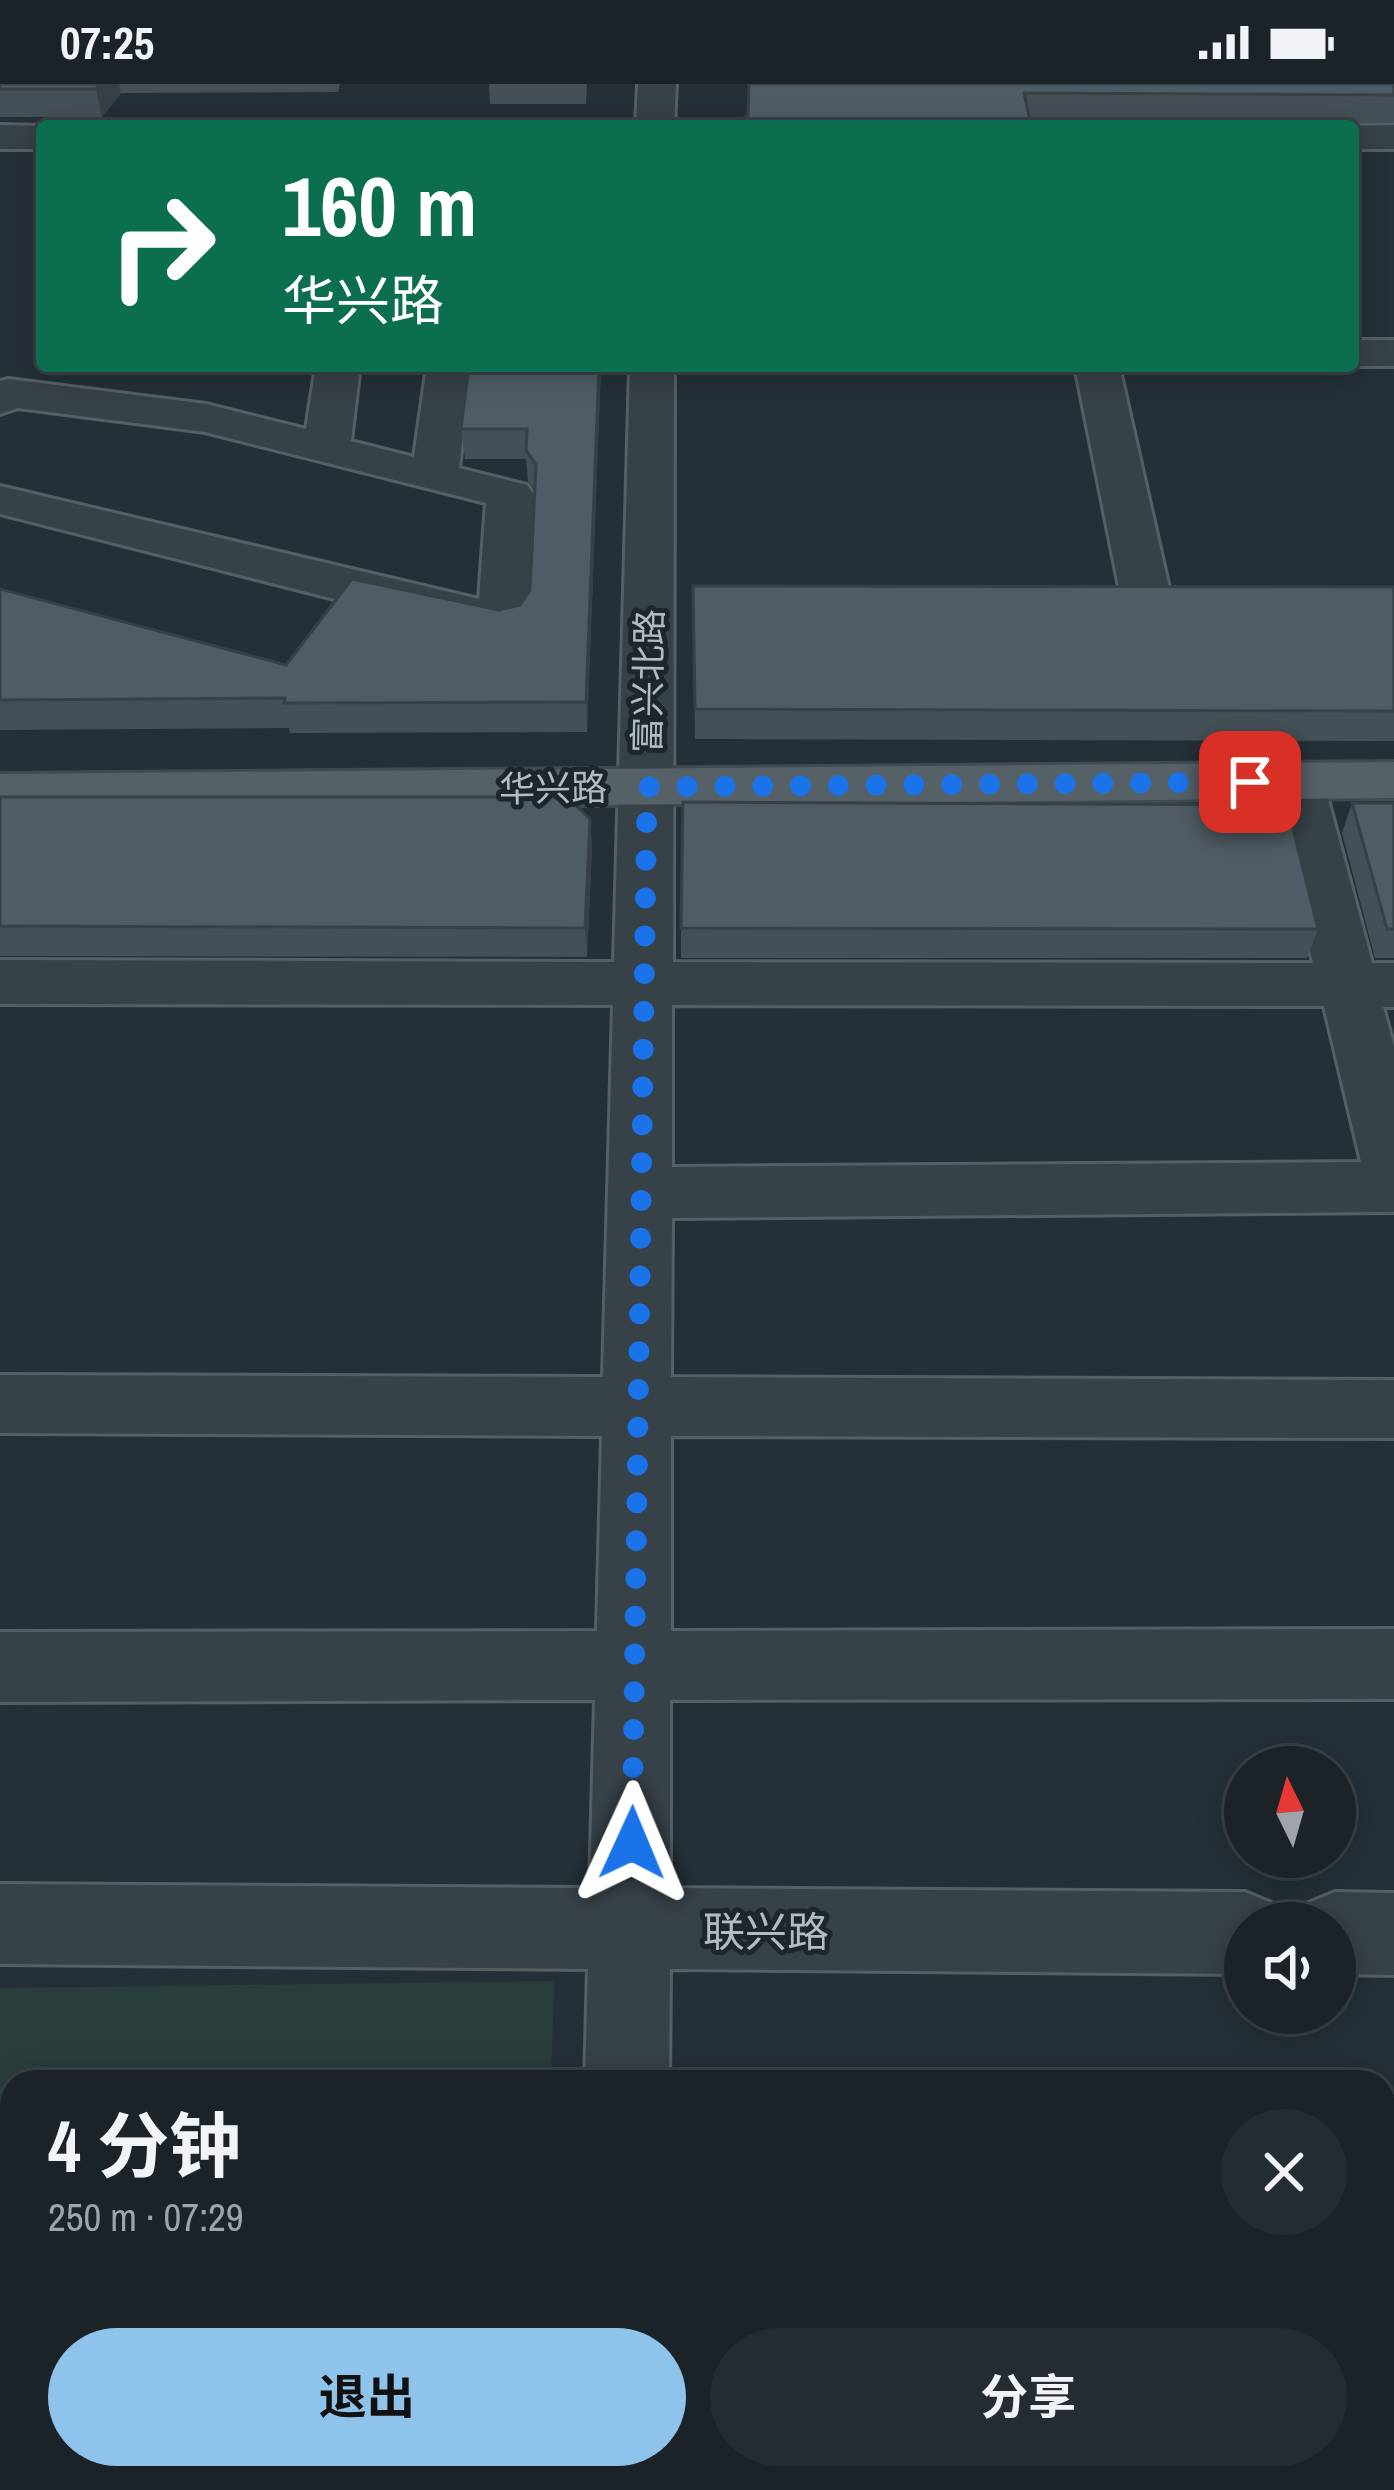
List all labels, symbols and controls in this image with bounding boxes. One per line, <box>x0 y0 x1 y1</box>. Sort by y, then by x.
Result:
text: 07:25 <box>60 12 154 73</box>
text: 160 m <box>282 149 477 262</box>
icon: right <box>84 168 240 324</box>
text: 华兴路 <box>282 264 444 337</box>
street label: 富兴北路 <box>623 609 673 753</box>
pin <box>1199 731 1301 833</box>
icon: arrive <box>1217 749 1283 815</box>
street label: 华兴路 <box>499 763 607 813</box>
north arrow <box>1224 1746 1356 1878</box>
map controls <box>1224 1746 1356 2034</box>
position arrow <box>569 1780 695 1906</box>
button: sound <box>1224 1902 1356 2034</box>
street label: 联兴路 <box>703 1904 829 1960</box>
text: 4 分钟 <box>48 2097 241 2194</box>
button: close <box>1221 2109 1347 2235</box>
text: 250 m · 07:29 <box>48 2191 244 2243</box>
button: 退出 <box>48 2328 686 2466</box>
button: 分享 <box>710 2328 1347 2466</box>

